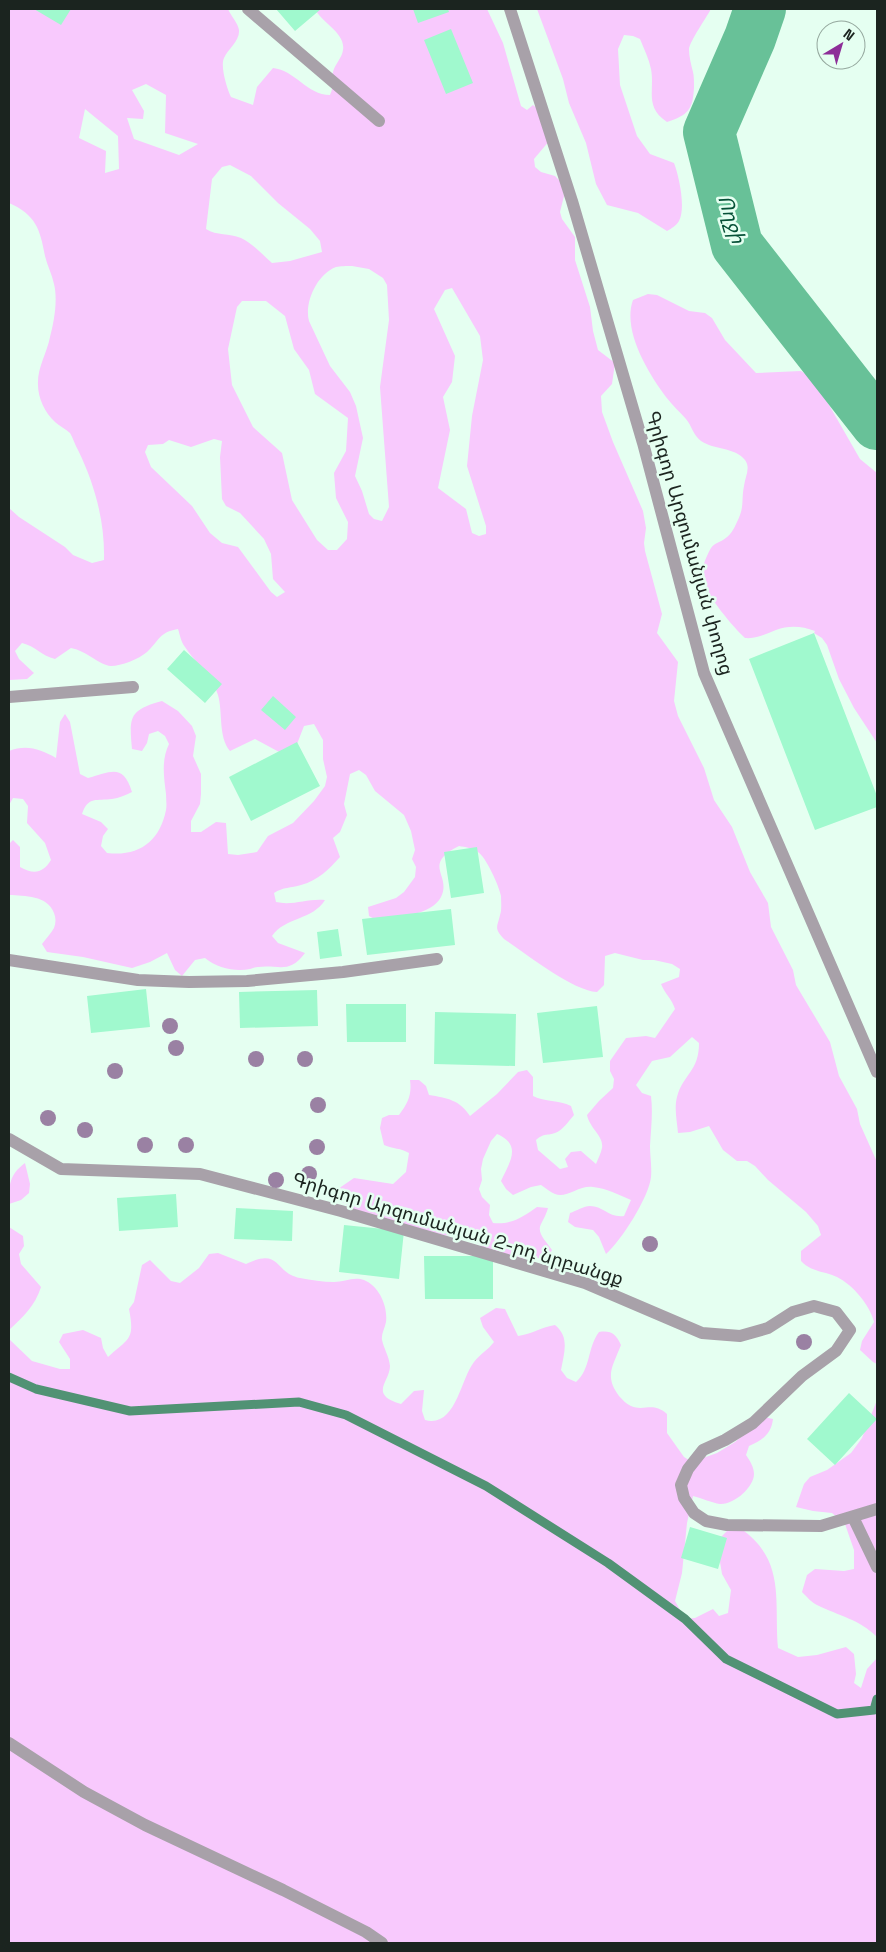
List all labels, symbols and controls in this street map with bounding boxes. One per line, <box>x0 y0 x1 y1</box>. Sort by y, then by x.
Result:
north arrow <box>816 20 866 70</box>
text: N <box>840 25 858 45</box>
water label: Ողջի <box>712 192 752 247</box>
street label: Գրիգոր Արզումանյան փողոց <box>640 408 740 678</box>
street label: Գրիգոր Արզումանյան 2-րդ նրբանցք <box>289 1167 627 1291</box>

